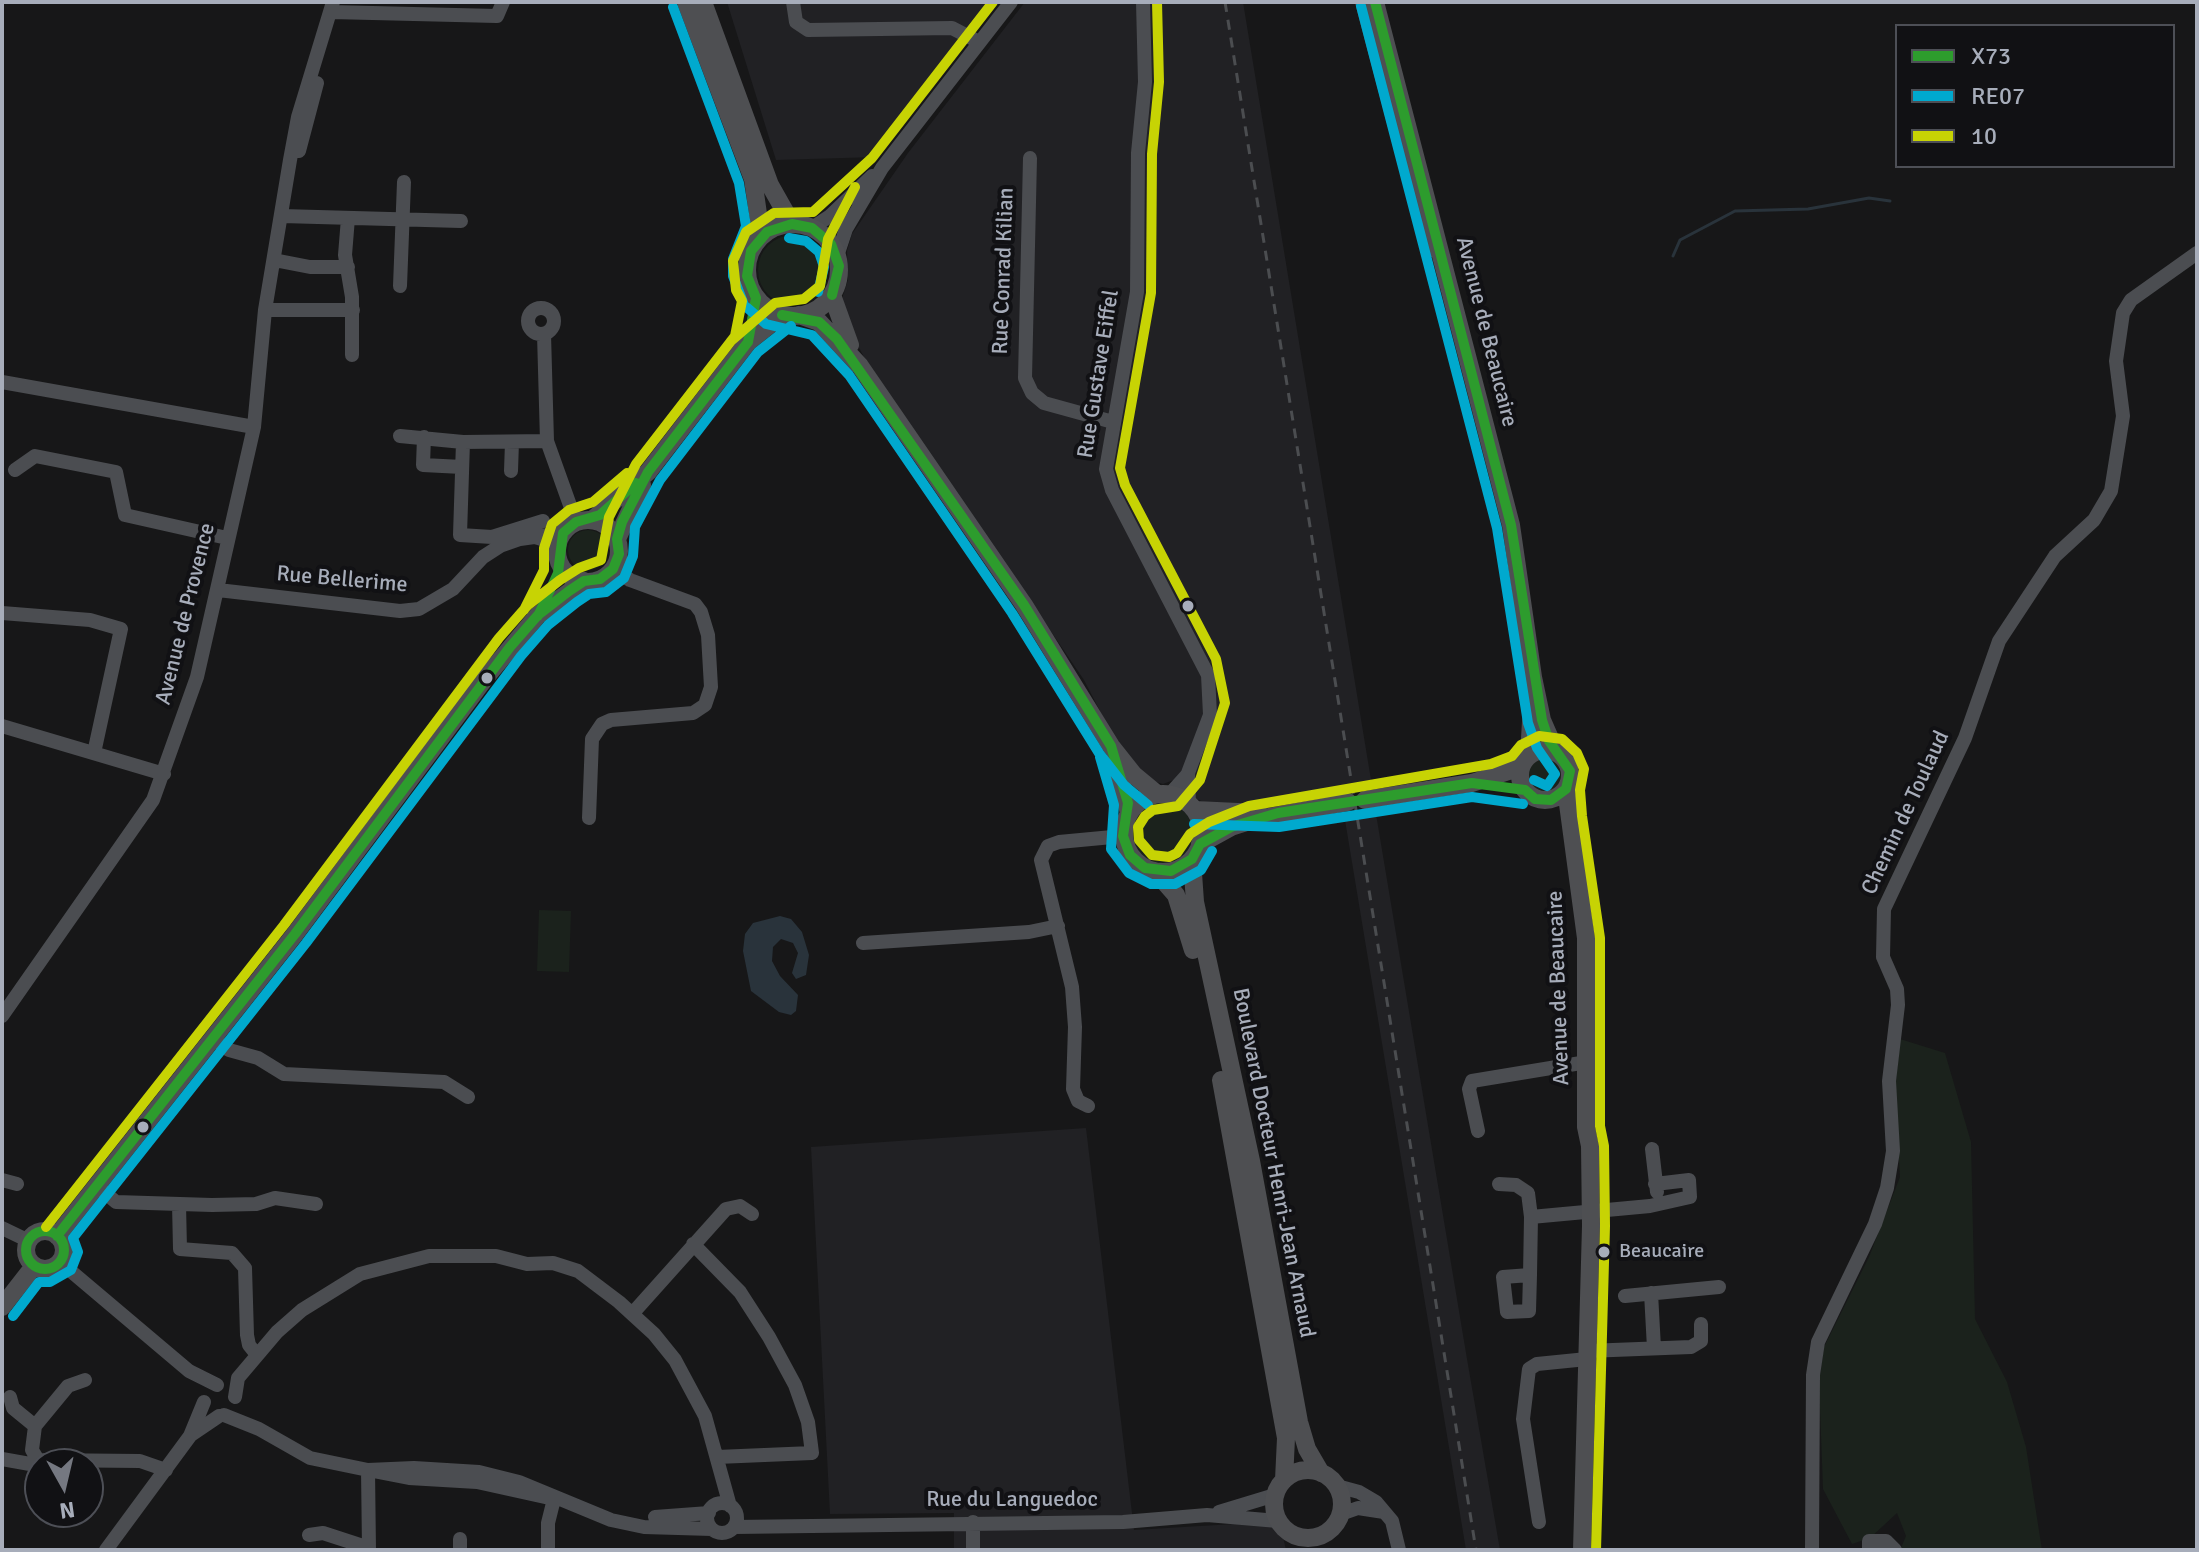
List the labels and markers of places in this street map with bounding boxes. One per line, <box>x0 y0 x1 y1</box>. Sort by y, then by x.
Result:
unlabelled marker <box>1180 598 1196 614</box>
unlabelled marker <box>479 670 495 686</box>
unlabelled marker <box>135 1119 151 1135</box>
place label: Beaucaire <box>1619 1240 1704 1264</box>
marker: Beaucaire <box>1596 1244 1612 1260</box>

